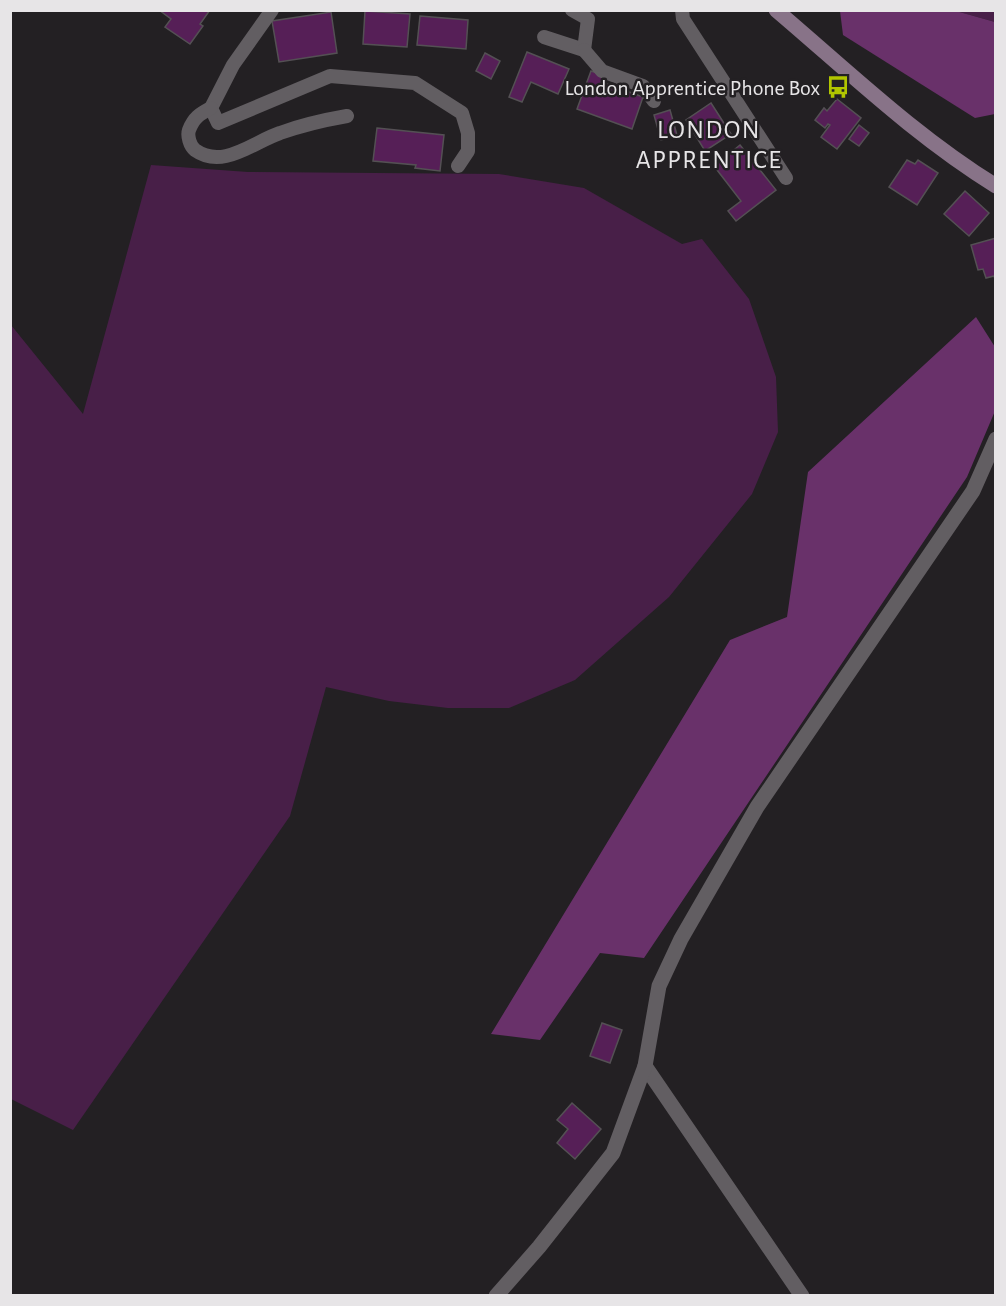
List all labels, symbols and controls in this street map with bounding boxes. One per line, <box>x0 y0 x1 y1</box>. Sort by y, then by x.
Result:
bus stop icon: London Apprentice Phone Box <box>825 74 851 100</box>
place label: London Apprentice Phone Box <box>564 77 820 99</box>
district label: LONDON APPRENTICE <box>636 117 782 173</box>

